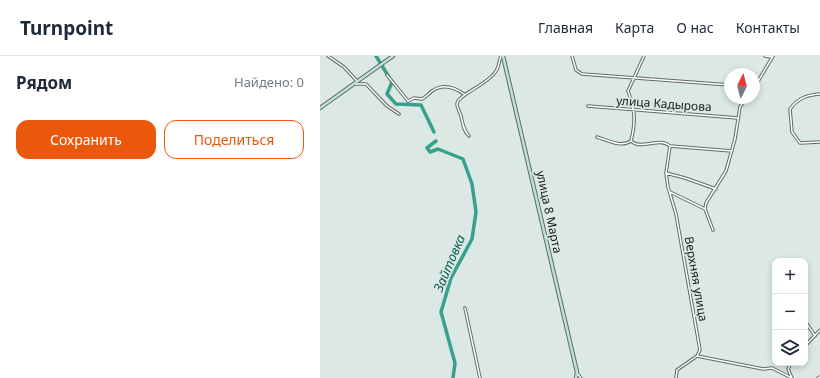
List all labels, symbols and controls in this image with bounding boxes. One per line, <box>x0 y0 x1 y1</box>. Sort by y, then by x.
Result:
text: Turnpoint <box>20 15 113 41</box>
text: Главная <box>538 18 593 37</box>
text: Карта <box>615 18 654 37</box>
text: О нас <box>676 18 714 37</box>
text: Контакты <box>736 18 800 37</box>
north arrow <box>724 68 760 104</box>
text: Рядом <box>16 71 72 94</box>
text: Найдено: 0 <box>234 73 304 91</box>
street label: улица Кадырова <box>616 92 712 115</box>
button: Сохранить <box>16 120 156 159</box>
button: Поделиться <box>164 120 304 159</box>
street label: улица 8 Марта <box>532 169 567 255</box>
water label: Зайтовка <box>429 231 469 295</box>
street label: Верхняя улица <box>681 235 712 323</box>
map controls <box>772 258 808 366</box>
button: + <box>772 258 808 294</box>
button: − <box>772 294 808 330</box>
button: layers <box>772 330 808 366</box>

